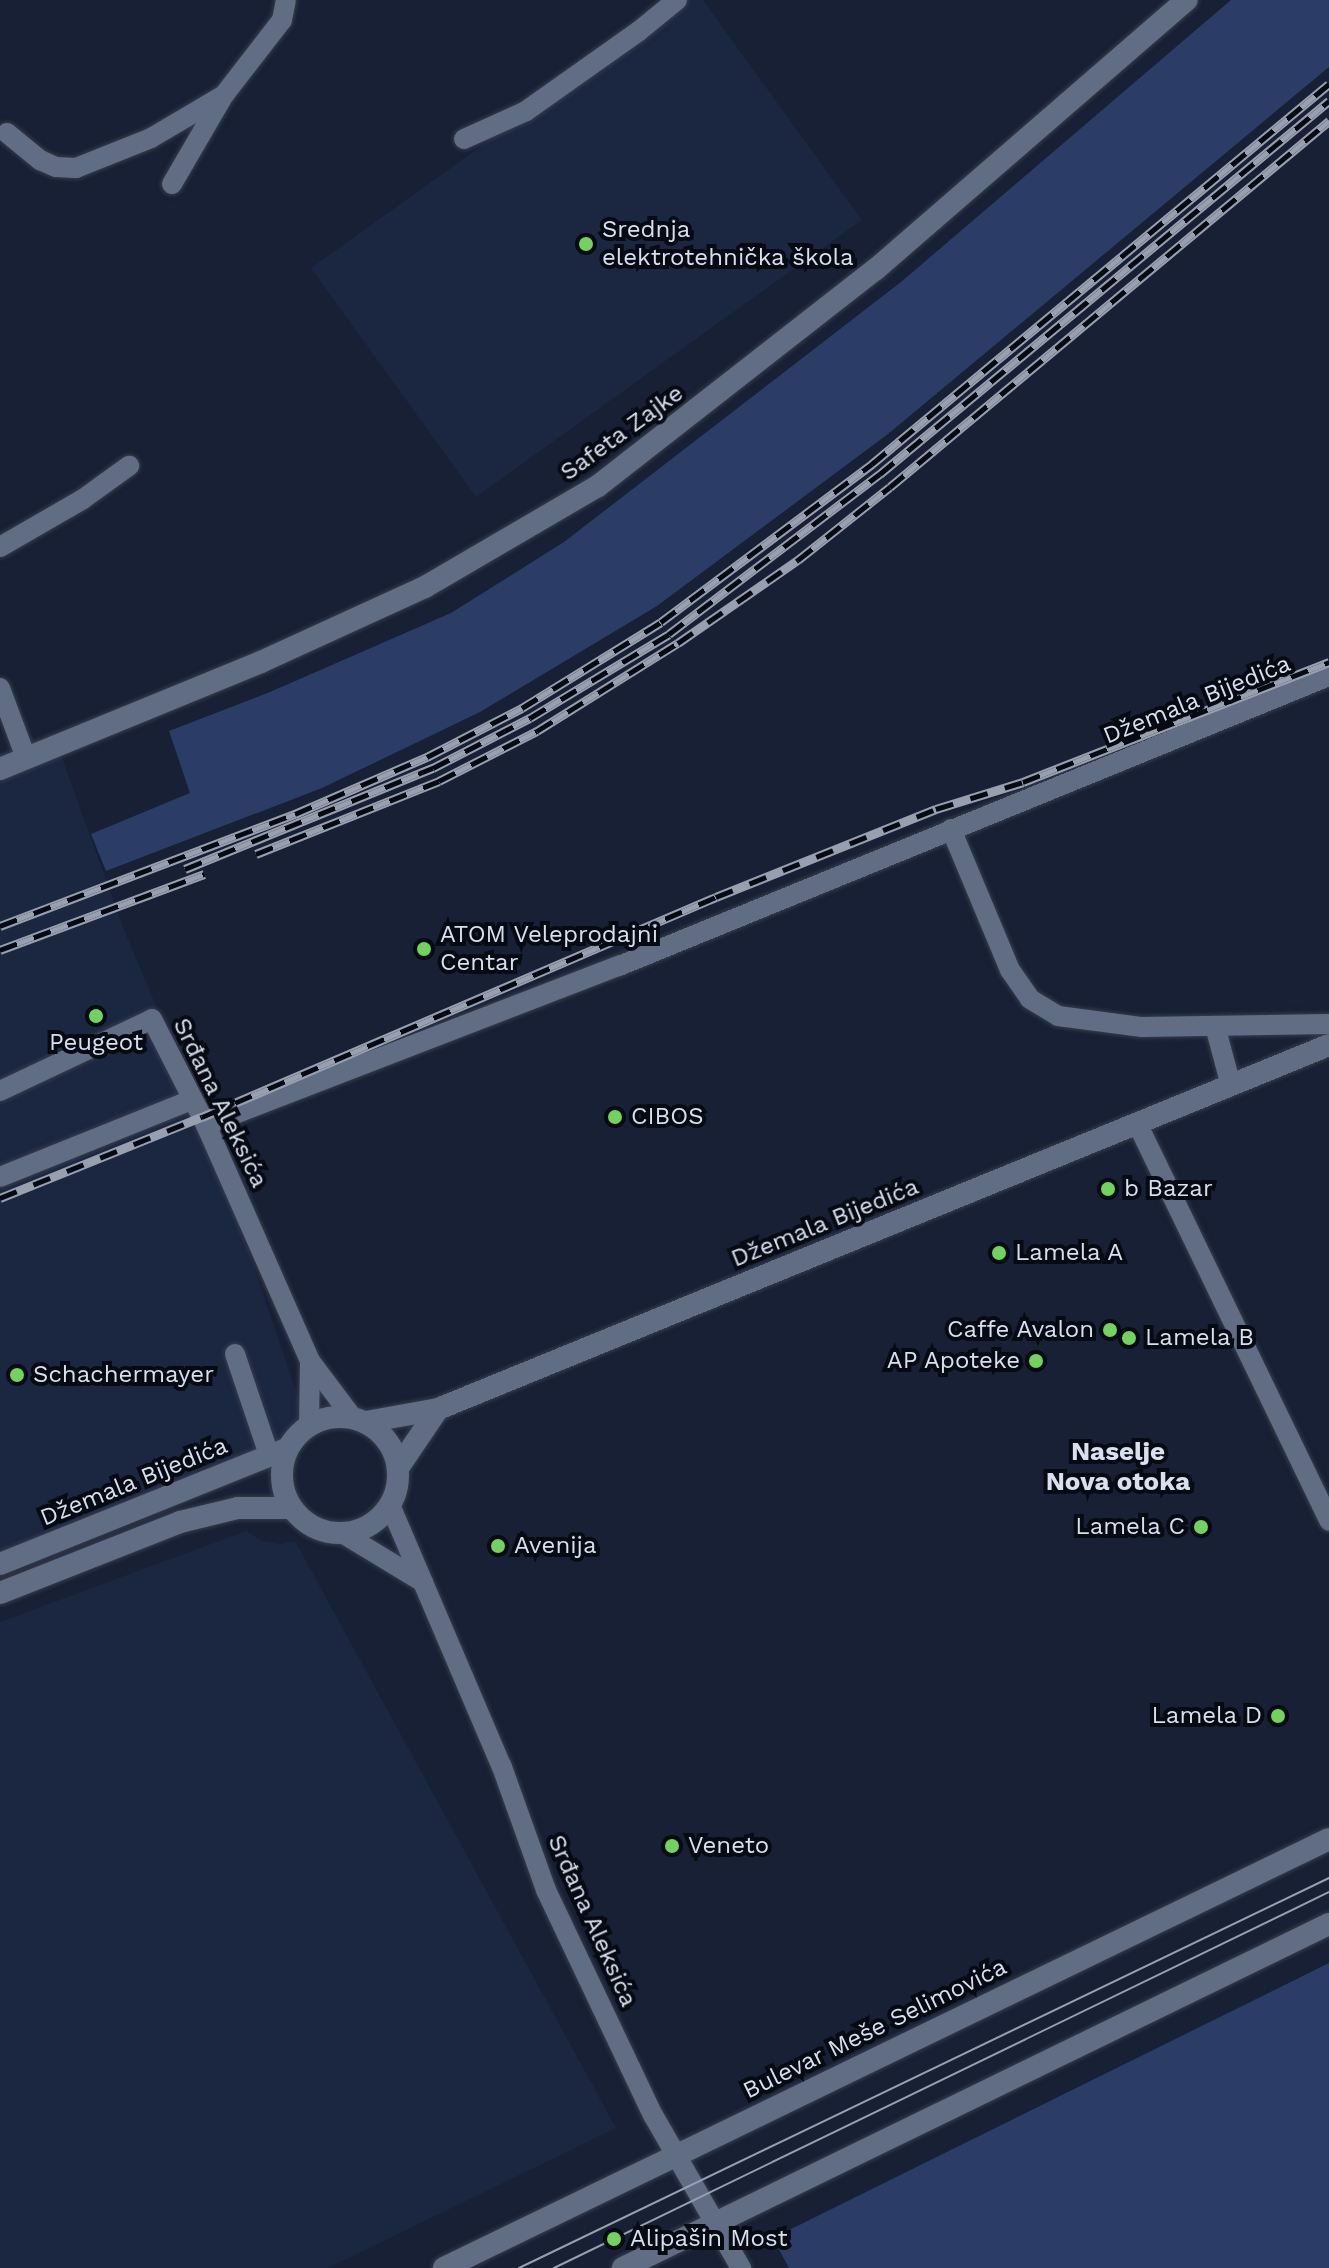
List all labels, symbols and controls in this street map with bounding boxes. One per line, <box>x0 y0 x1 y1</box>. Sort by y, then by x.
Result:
place label: Srednja elektrotehnička škola <box>602 216 854 272</box>
marker: Srednja elektrotehnička škola <box>577 235 595 253</box>
street label: Safeta Zajke <box>555 379 689 487</box>
street label: Džemala Bijedića <box>1099 649 1295 751</box>
place label: ATOM Veleprodajni Centar <box>440 921 659 977</box>
marker: ATOM Veleprodajni Centar <box>415 940 433 958</box>
marker: Peugeot <box>87 1007 105 1025</box>
street label: Srđana Aleksića <box>166 1013 274 1193</box>
place label: Peugeot <box>49 1029 143 1057</box>
place label: CIBOS <box>631 1103 704 1131</box>
marker: CIBOS <box>606 1108 624 1126</box>
street label: Džemala Bijedića <box>727 1172 923 1274</box>
place label: b Bazar <box>1124 1175 1213 1203</box>
marker: b Bazar <box>1099 1180 1117 1198</box>
place label: Lamela A <box>1015 1239 1125 1267</box>
marker: Lamela A <box>990 1244 1008 1262</box>
place label: Caffe Avalon <box>946 1316 1094 1344</box>
marker: Caffe Avalon <box>1101 1321 1119 1339</box>
place label: Lamela B <box>1145 1324 1254 1352</box>
marker: Lamela B <box>1120 1329 1138 1347</box>
place label: AP Apoteke <box>885 1347 1020 1375</box>
marker: AP Apoteke <box>1027 1352 1045 1370</box>
place label: Schachermayer <box>33 1361 214 1389</box>
marker: Schachermayer <box>8 1366 26 1384</box>
street label: Džemala Bijedića <box>36 1431 232 1533</box>
district label: Naselje Nova otoka <box>1046 1436 1190 1498</box>
place label: Lamela C <box>1075 1513 1185 1541</box>
marker: Lamela C <box>1192 1518 1210 1536</box>
place label: Avenija <box>514 1532 597 1560</box>
marker: Avenija <box>489 1537 507 1555</box>
place label: Lamela D <box>1151 1702 1262 1730</box>
marker: Lamela D <box>1269 1707 1287 1725</box>
street label: Srđana Aleksića <box>541 1830 643 2012</box>
place label: Veneto <box>688 1832 769 1860</box>
marker: Veneto <box>663 1837 681 1855</box>
street label: Bulevar Meše Selimovića <box>738 1952 1012 2106</box>
place label: Alipašin Most <box>630 2225 788 2253</box>
marker: Alipašin Most <box>605 2230 623 2248</box>

